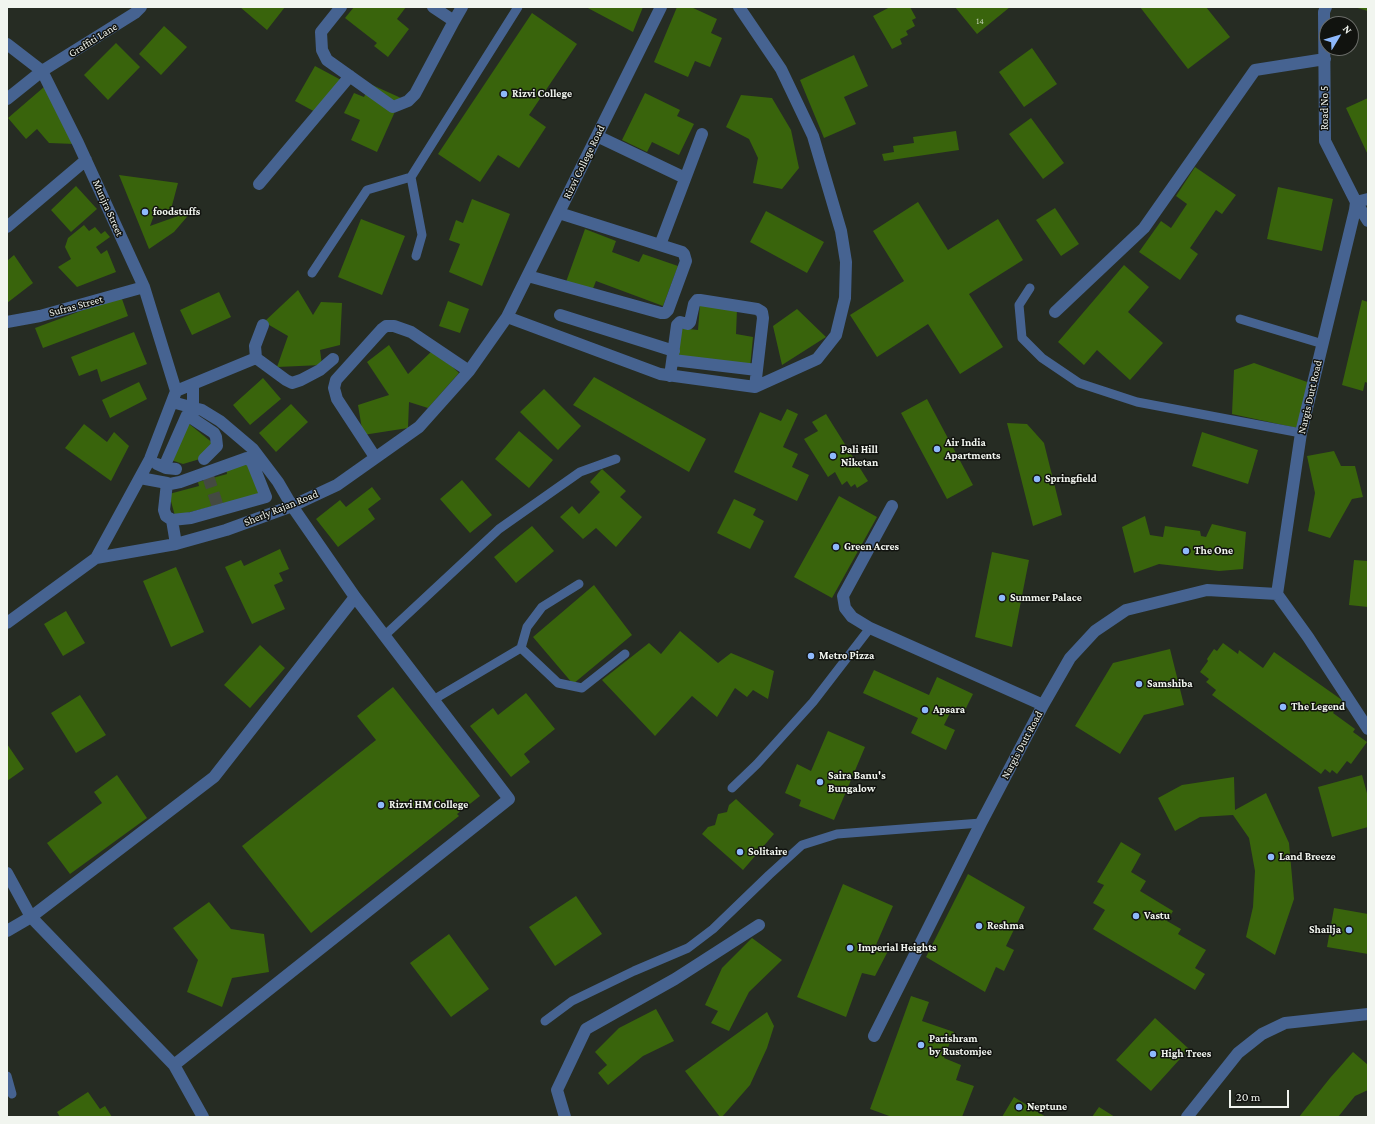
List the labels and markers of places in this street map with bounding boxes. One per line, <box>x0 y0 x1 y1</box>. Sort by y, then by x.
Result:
place label: Rizvi College <box>512 87 572 101</box>
marker: Rizvi College <box>499 89 509 99</box>
place label: foodstuffs <box>153 205 200 219</box>
marker: foodstuffs <box>140 207 150 217</box>
place label: Air India Apartments <box>945 436 1000 462</box>
place label: Pali Hill Niketan <box>841 443 878 469</box>
marker: Air India Apartments <box>932 444 942 454</box>
marker: Pali Hill Niketan <box>828 451 838 461</box>
place label: Springfield <box>1045 472 1097 486</box>
marker: Springfield <box>1032 474 1042 484</box>
place label: Green Acres <box>844 540 899 554</box>
marker: Green Acres <box>831 542 841 552</box>
place label: The One <box>1194 544 1233 558</box>
marker: The One <box>1181 546 1191 556</box>
place label: Summer Palace <box>1010 591 1082 605</box>
marker: Summer Palace <box>997 593 1007 603</box>
place label: Metro Pizza <box>819 649 874 663</box>
marker: Metro Pizza <box>806 651 816 661</box>
place label: Samshiba <box>1147 677 1193 691</box>
marker: Samshiba <box>1134 679 1144 689</box>
place label: The Legend <box>1291 700 1345 714</box>
marker: The Legend <box>1278 702 1288 712</box>
place label: Apsara <box>933 703 965 717</box>
marker: Apsara <box>920 705 930 715</box>
place label: Saira Banu's Bungalow <box>828 769 886 795</box>
marker: Saira Banu's Bungalow <box>815 777 825 787</box>
place label: Rizvi HM College <box>389 798 468 812</box>
marker: Rizvi HM College <box>376 800 386 810</box>
place label: Solitaire <box>748 845 787 859</box>
marker: Solitaire <box>735 847 745 857</box>
place label: Land Breeze <box>1279 850 1336 864</box>
marker: Land Breeze <box>1266 852 1276 862</box>
place label: Vastu <box>1144 909 1170 923</box>
marker: Vastu <box>1131 911 1141 921</box>
place label: Reshma <box>987 919 1024 933</box>
marker: Reshma <box>974 921 984 931</box>
place label: Shailja <box>1309 923 1341 937</box>
marker: Shailja <box>1344 925 1354 935</box>
place label: Imperial Heights <box>858 941 937 955</box>
marker: Imperial Heights <box>845 943 855 953</box>
place label: Parishram by Rustomjee <box>929 1032 992 1058</box>
marker: Parishram by Rustomjee <box>916 1040 926 1050</box>
place label: High Trees <box>1161 1047 1211 1061</box>
marker: High Trees <box>1148 1049 1158 1059</box>
place label: Neptune <box>1027 1100 1067 1114</box>
marker: Neptune <box>1014 1102 1024 1112</box>

